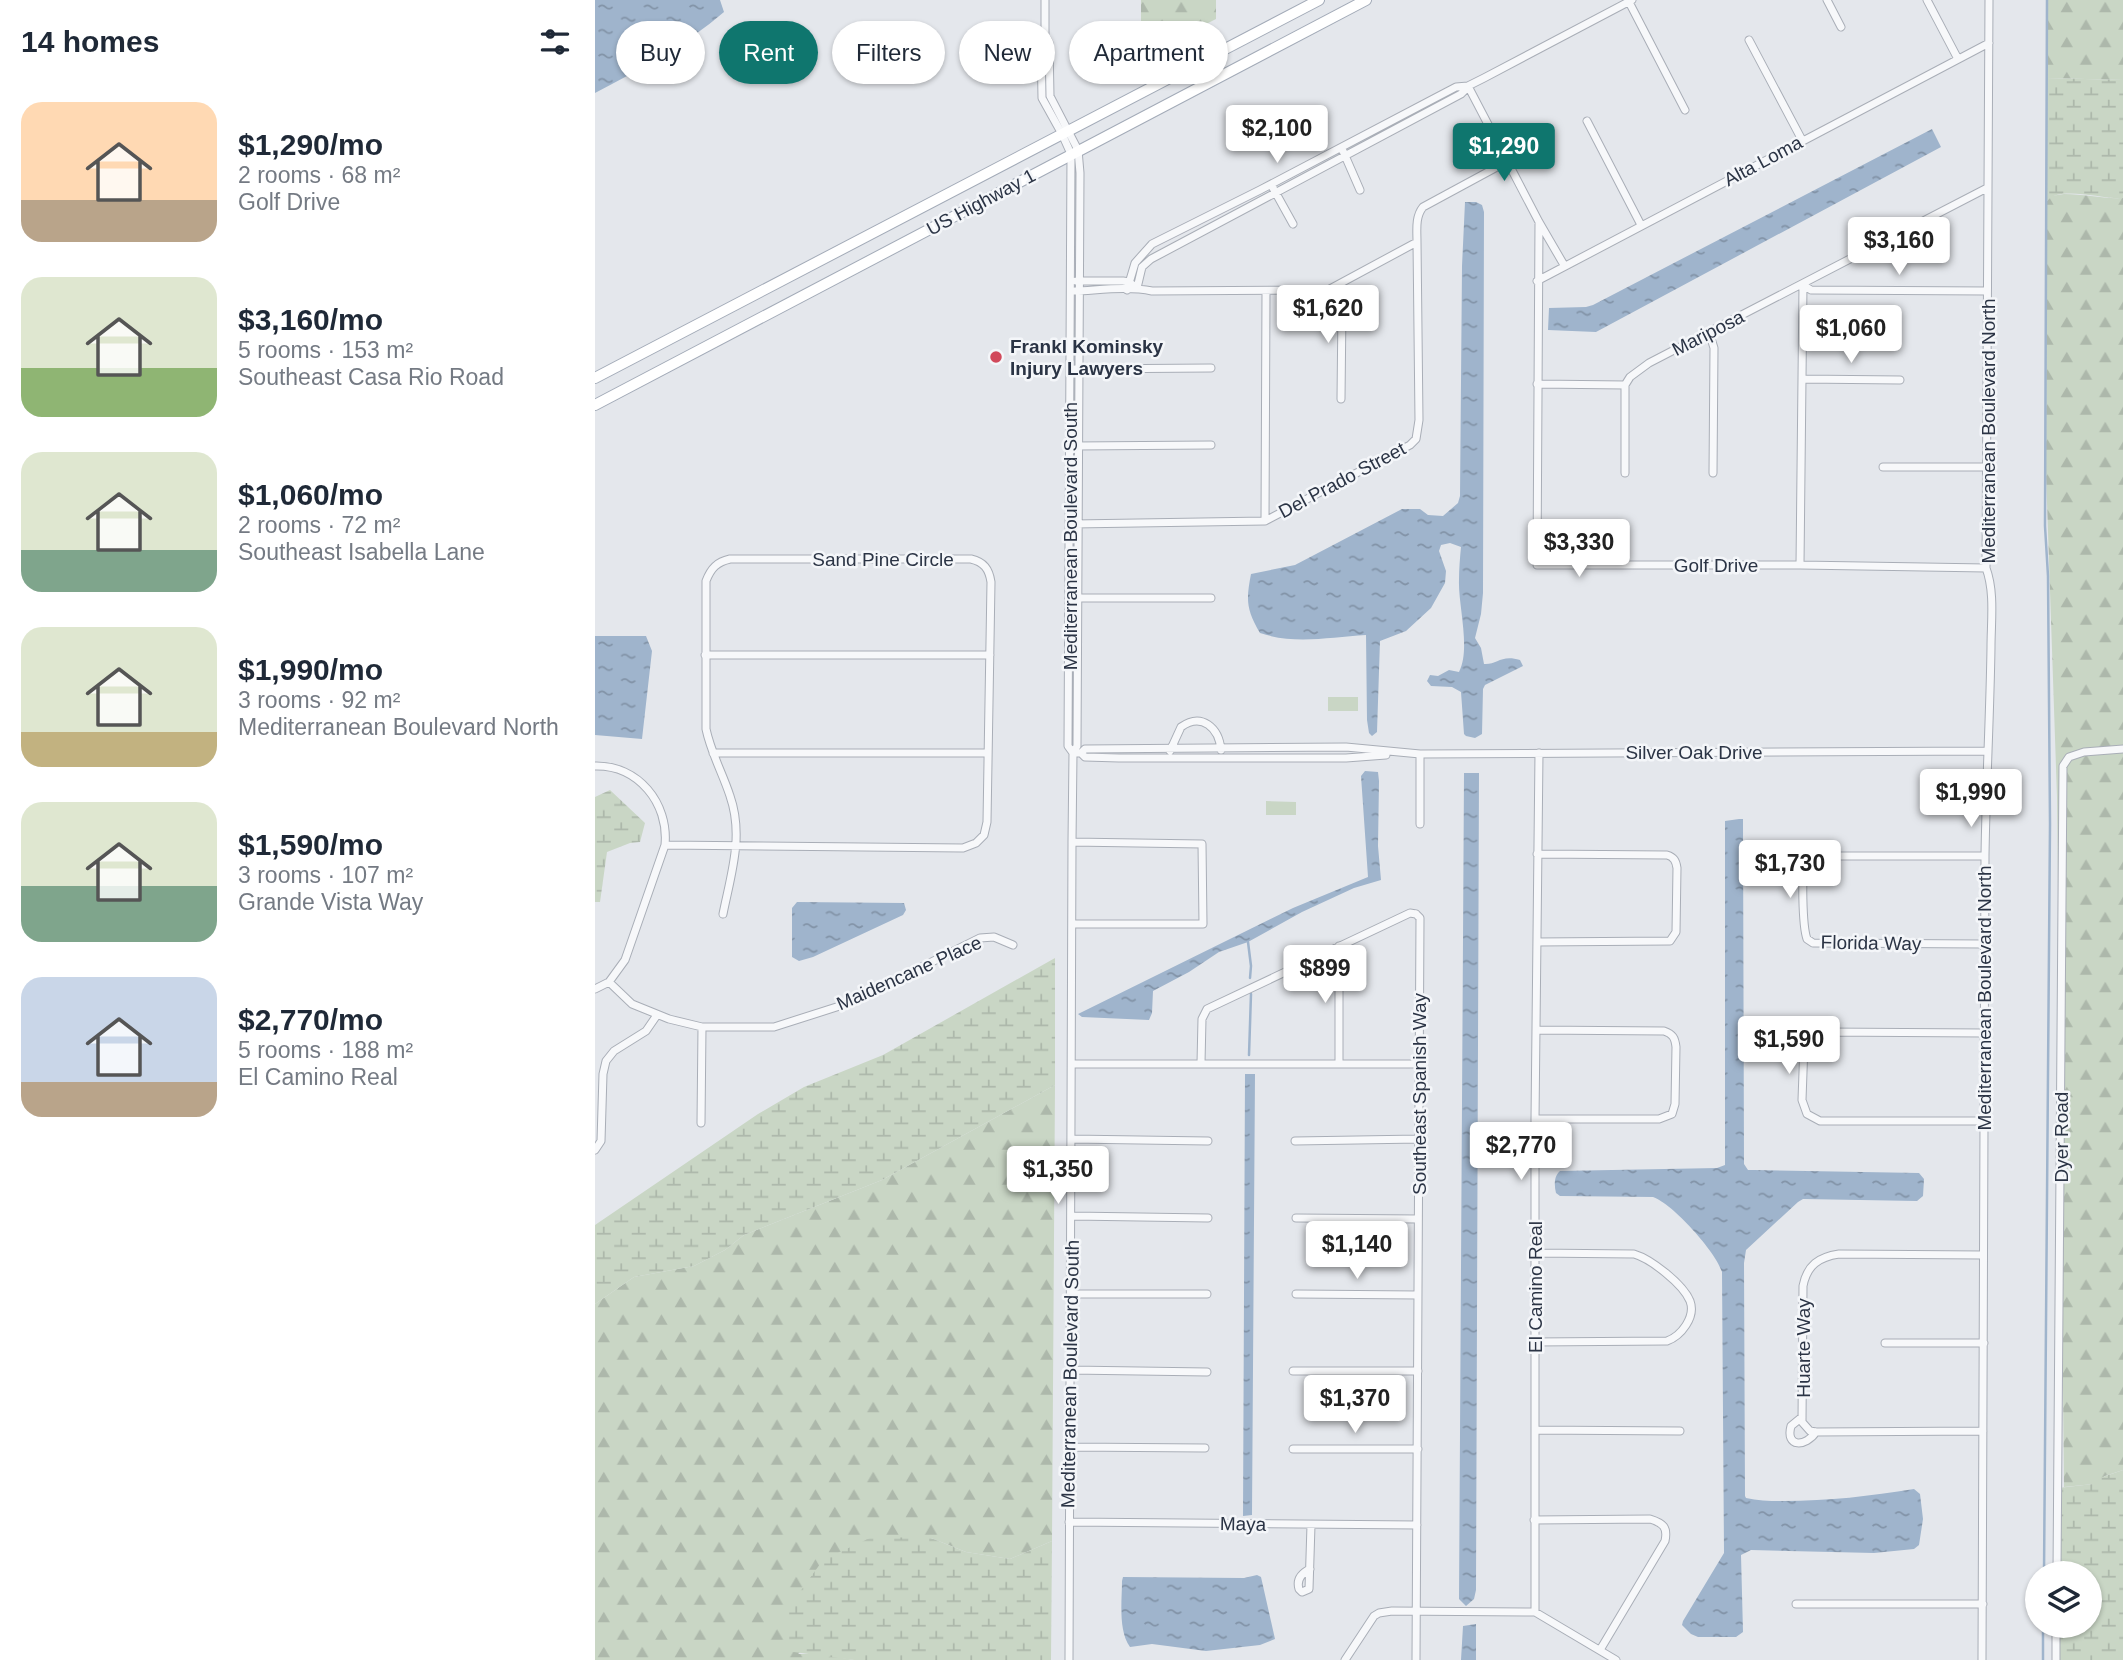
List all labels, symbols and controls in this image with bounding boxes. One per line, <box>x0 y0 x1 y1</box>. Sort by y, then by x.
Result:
chip: Buy <box>616 21 705 84</box>
chip: Rent <box>719 21 818 84</box>
chip: Filters <box>832 21 945 84</box>
chip: New <box>959 21 1055 84</box>
chip: Apartment <box>1069 21 1228 84</box>
icon: filters <box>536 23 574 61</box>
text: 14 homes <box>21 25 159 58</box>
pin: $2,100 <box>1220 106 1334 165</box>
text: $2,100 <box>1242 115 1312 141</box>
pin: $1,290 <box>1447 124 1561 183</box>
text: $1,290/mo <box>238 128 383 161</box>
icon: home <box>77 130 161 214</box>
street label: Alta Loma <box>1720 131 1806 190</box>
text: $1,290 <box>1469 133 1539 159</box>
text: 2 rooms · 68 m² <box>238 162 400 188</box>
street label: US Highway 1 <box>923 164 1039 240</box>
text: Golf Drive <box>238 189 340 215</box>
pin: $3,160 <box>1842 218 1956 277</box>
text: $3,160 <box>1864 227 1934 253</box>
pin: $1,620 <box>1271 286 1385 345</box>
text: $1,620 <box>1293 295 1363 321</box>
street label: Mediterranean Boulevard North <box>1978 298 1999 564</box>
text: $3,160/mo <box>238 303 383 336</box>
icon: home <box>77 305 161 389</box>
street label: Mariposa <box>1668 306 1748 360</box>
pin: $1,060 <box>1794 306 1908 365</box>
text: $1,060 <box>1816 315 1886 341</box>
place label: Frankl Kominsky Injury Lawyers <box>1010 336 1164 379</box>
text: 5 rooms · 153 m² <box>238 337 413 363</box>
marker: Frankl Kominsky Injury Lawyers <box>988 349 1004 365</box>
text: Southeast Casa Rio Road <box>238 364 504 390</box>
street label: Mediterranean Boulevard South <box>1060 402 1081 670</box>
street label: Del Prado Street <box>1275 437 1410 522</box>
text: $1,060/mo <box>238 478 383 511</box>
icon: home <box>77 480 161 564</box>
text: 2 rooms · 72 m² <box>238 512 400 538</box>
pin: $3,330 <box>1522 520 1636 579</box>
text: $3,330 <box>1544 529 1614 555</box>
text: Southeast Isabella Lane <box>238 539 485 565</box>
street label: Sand Pine Circle <box>812 549 954 570</box>
street label: Golf Drive <box>1674 555 1758 576</box>
text: $1,990/mo <box>238 653 383 686</box>
icon: home <box>77 655 161 739</box>
text: 3 rooms · 92 m² <box>238 687 400 713</box>
text: Mediterranean Boulevard North <box>238 714 559 740</box>
street label: Silver Oak Drive <box>1625 742 1763 763</box>
pin: $1,990 <box>1914 770 2028 829</box>
text: $1,990 <box>1936 779 2006 805</box>
text: $1,590/mo <box>238 828 383 861</box>
icon: home <box>77 830 161 914</box>
pin: $1,730 <box>1733 841 1847 900</box>
text: $1,730 <box>1755 850 1825 876</box>
text: 3 rooms · 107 m² <box>238 862 413 888</box>
street label: Mediterranean Boulevard North <box>1974 865 1995 1131</box>
text: Grande Vista Way <box>238 889 423 915</box>
street label: Maidencane Place <box>833 932 985 1014</box>
street label: Florida Way <box>1820 932 1922 954</box>
pin: $899 <box>1284 946 1366 1005</box>
text: $899 <box>1299 955 1351 981</box>
street label: Southeast Spanish Way <box>1409 992 1430 1195</box>
text: $2,770/mo <box>238 1003 383 1036</box>
icon: home <box>77 1005 161 1089</box>
pin: $1,590 <box>1732 1016 1846 1076</box>
text: $1,590 <box>1754 1026 1824 1052</box>
text: 5 rooms · 188 m² <box>238 1037 413 1063</box>
text: El Camino Real <box>238 1064 398 1090</box>
street label: Dyer Road <box>2051 1092 2072 1182</box>
pin: $2,770 <box>1464 1122 1578 1182</box>
text: $2,770 <box>1486 1132 1556 1158</box>
pin: $1,350 <box>1001 1146 1115 1206</box>
text: $1,350 <box>1023 1156 1093 1182</box>
street label: El Camino Real <box>1525 1221 1546 1353</box>
pin: $1,140 <box>1300 1222 1414 1281</box>
text: $1,140 <box>1322 1231 1392 1257</box>
street label: Mediterranean Boulevard South <box>1057 1240 1083 1508</box>
street label: Huarte Way <box>1793 1298 1814 1398</box>
pin: $1,370 <box>1298 1376 1412 1435</box>
text: $1,370 <box>1320 1385 1390 1411</box>
street label: Maya <box>1220 1513 1267 1535</box>
map controls <box>2025 1561 2102 1638</box>
button: layers <box>2025 1561 2102 1638</box>

